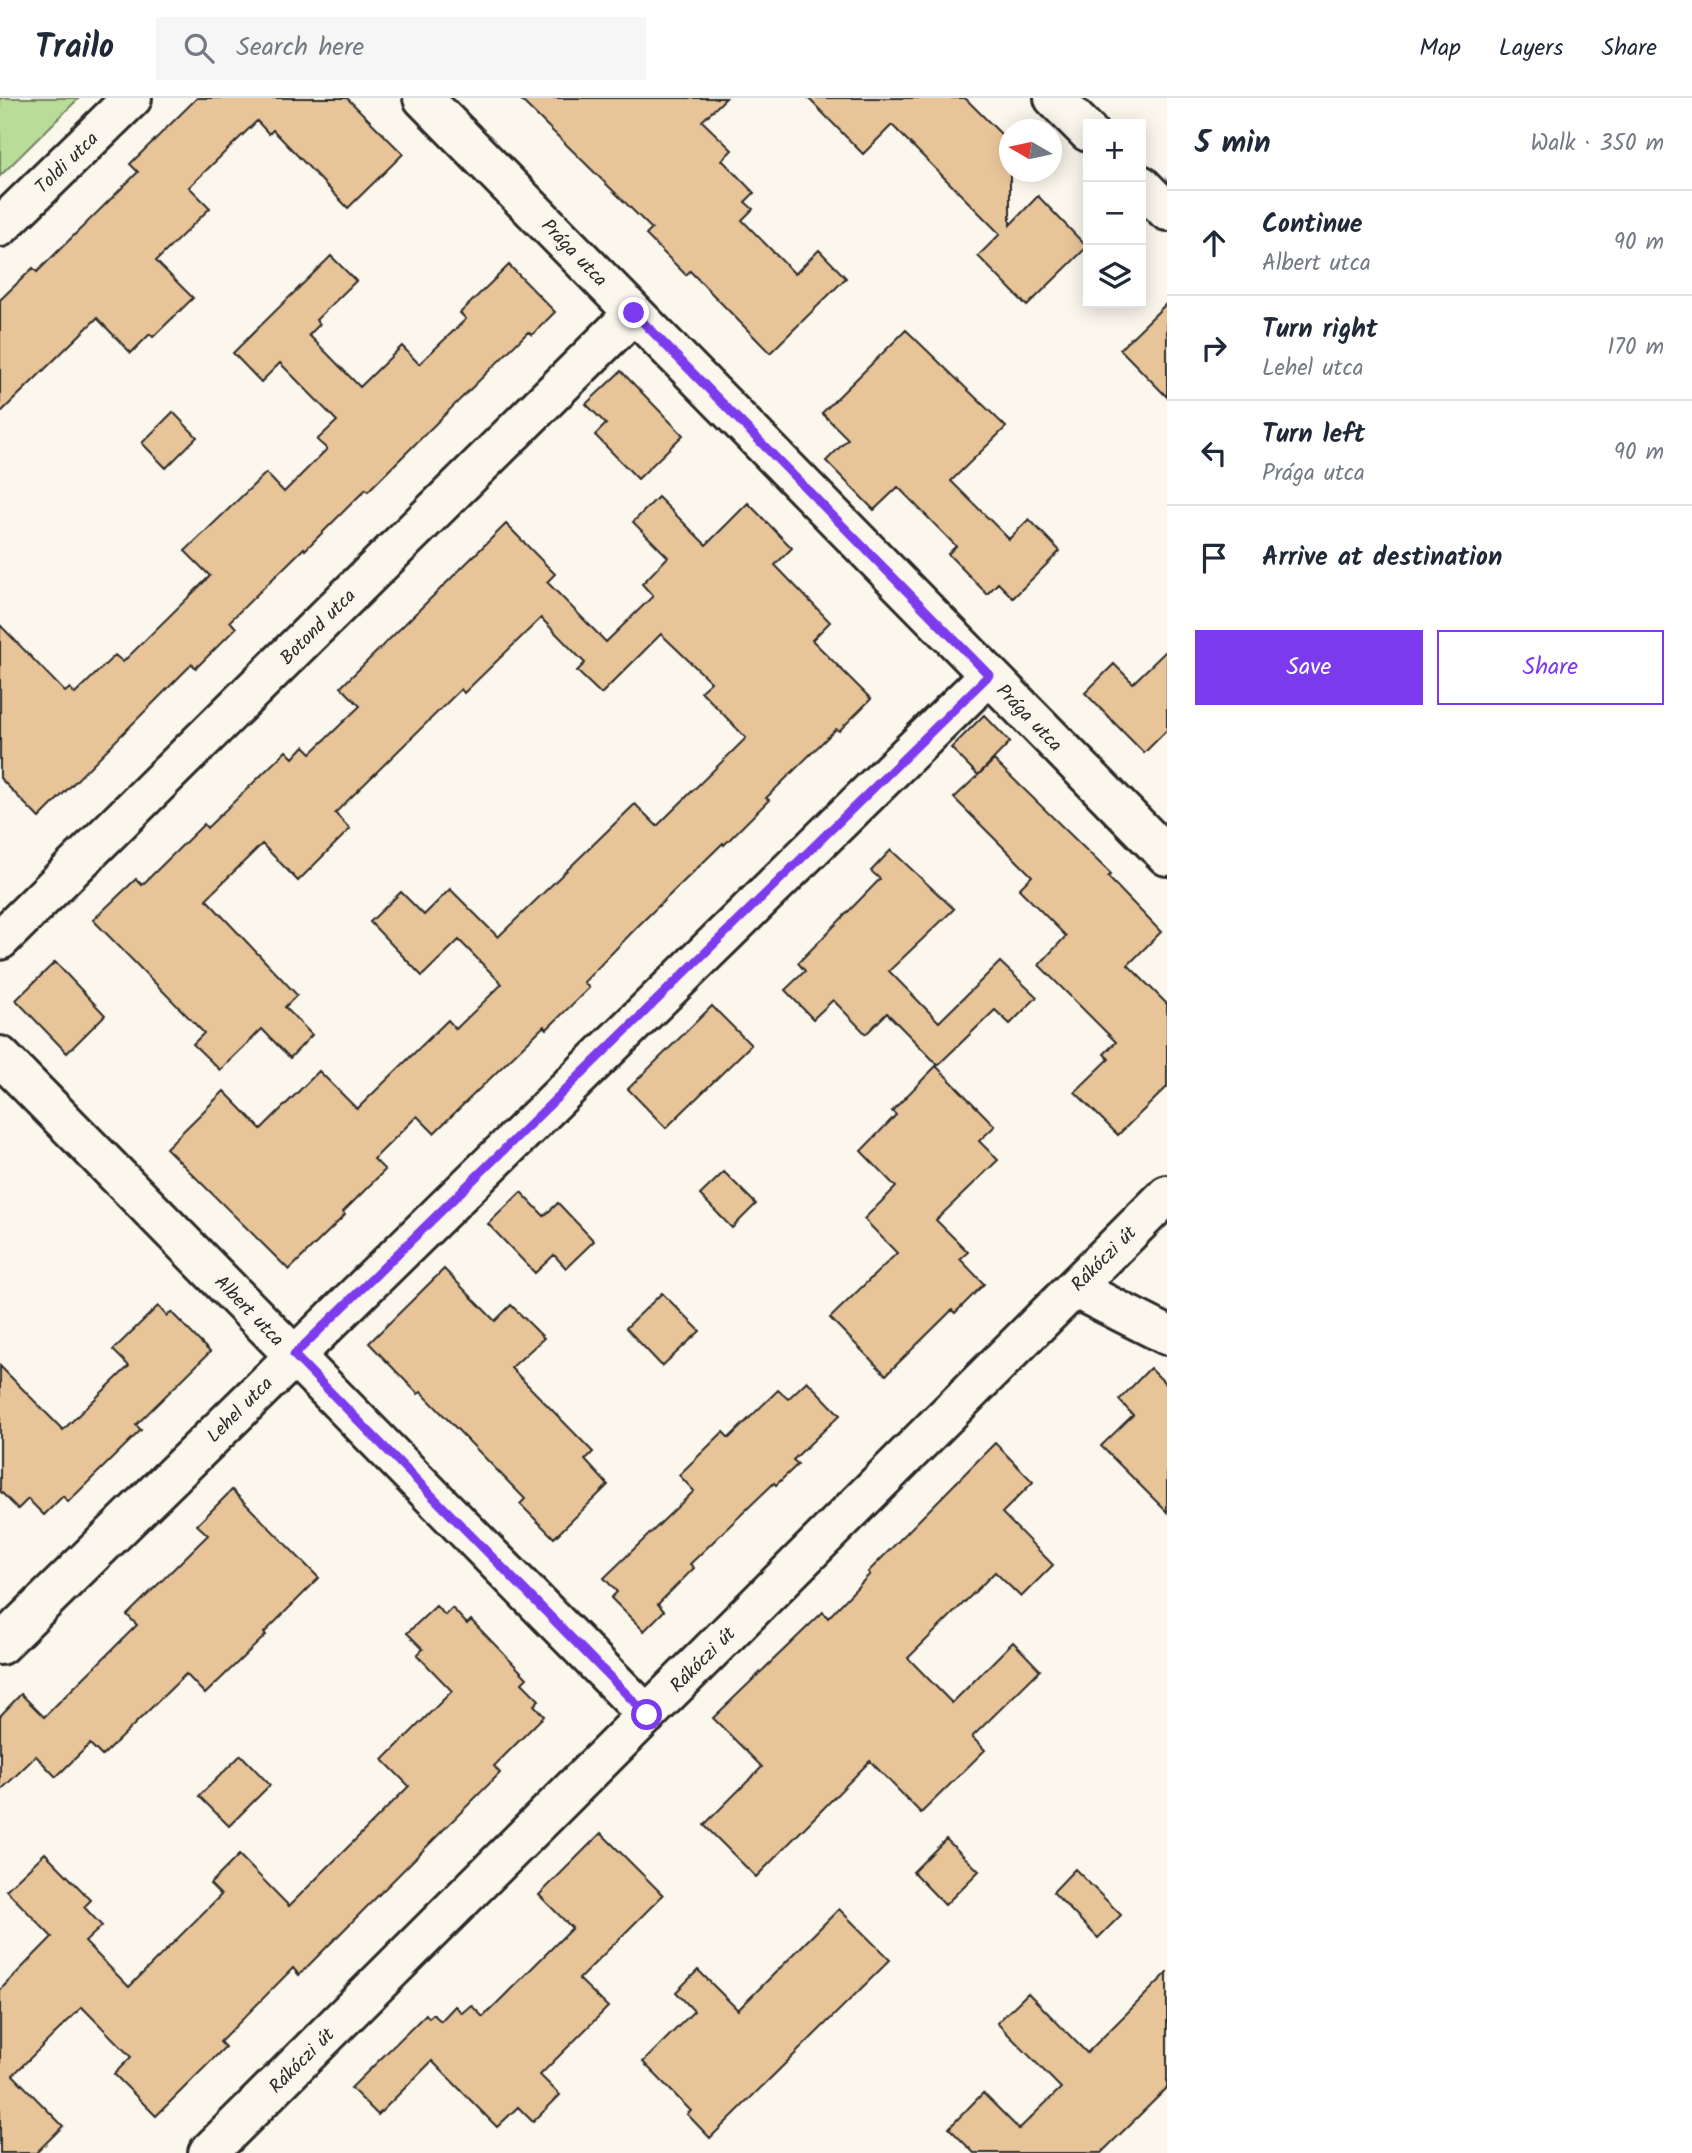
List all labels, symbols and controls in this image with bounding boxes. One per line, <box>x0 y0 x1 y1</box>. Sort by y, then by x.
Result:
search box <box>156 17 646 80</box>
text: Trailo <box>35 22 114 75</box>
text: Search here <box>236 27 364 69</box>
icon: search <box>180 29 218 67</box>
text: Map <box>1419 29 1461 68</box>
text: Layers <box>1499 29 1563 68</box>
text: Share <box>1601 29 1657 68</box>
north arrow <box>999 119 1062 182</box>
map controls <box>1083 119 1146 308</box>
button: + <box>1083 119 1146 182</box>
text: 5 min <box>1195 120 1271 168</box>
street label: Toldi utca <box>29 125 106 202</box>
text: Walk · 350 m <box>1530 126 1664 162</box>
button: − <box>1083 182 1146 245</box>
text: Continue <box>1262 204 1363 246</box>
street label: Prága utca <box>533 212 614 294</box>
icon: ahead <box>1195 224 1233 262</box>
text: 90 m <box>1614 225 1664 261</box>
button: layers <box>1083 245 1146 308</box>
text: Albert utca <box>1262 246 1371 282</box>
route end <box>618 297 649 328</box>
text: Turn right <box>1262 309 1378 351</box>
icon: right <box>1195 329 1233 367</box>
text: 170 m <box>1607 330 1664 366</box>
text: Lehel utca <box>1262 351 1363 387</box>
text: Turn left <box>1262 414 1365 456</box>
icon: left <box>1195 434 1233 472</box>
text: 90 m <box>1614 435 1664 471</box>
text: Prága utca <box>1262 456 1365 492</box>
text: Arrive at destination <box>1262 537 1502 579</box>
icon: arrive <box>1195 539 1233 577</box>
street label: Botond utca <box>273 582 364 673</box>
button: Save <box>1195 630 1423 705</box>
button: Share <box>1437 630 1664 705</box>
street label: Prága utca <box>988 677 1069 759</box>
street label: Rákóczi út <box>1064 1219 1145 1299</box>
street label: Albert utca <box>207 1269 291 1354</box>
street label: Lehel utca <box>200 1370 281 1451</box>
street label: Rákóczi út <box>663 1620 744 1700</box>
route start <box>631 1699 662 1730</box>
street label: Rákóczi út <box>262 2021 343 2101</box>

